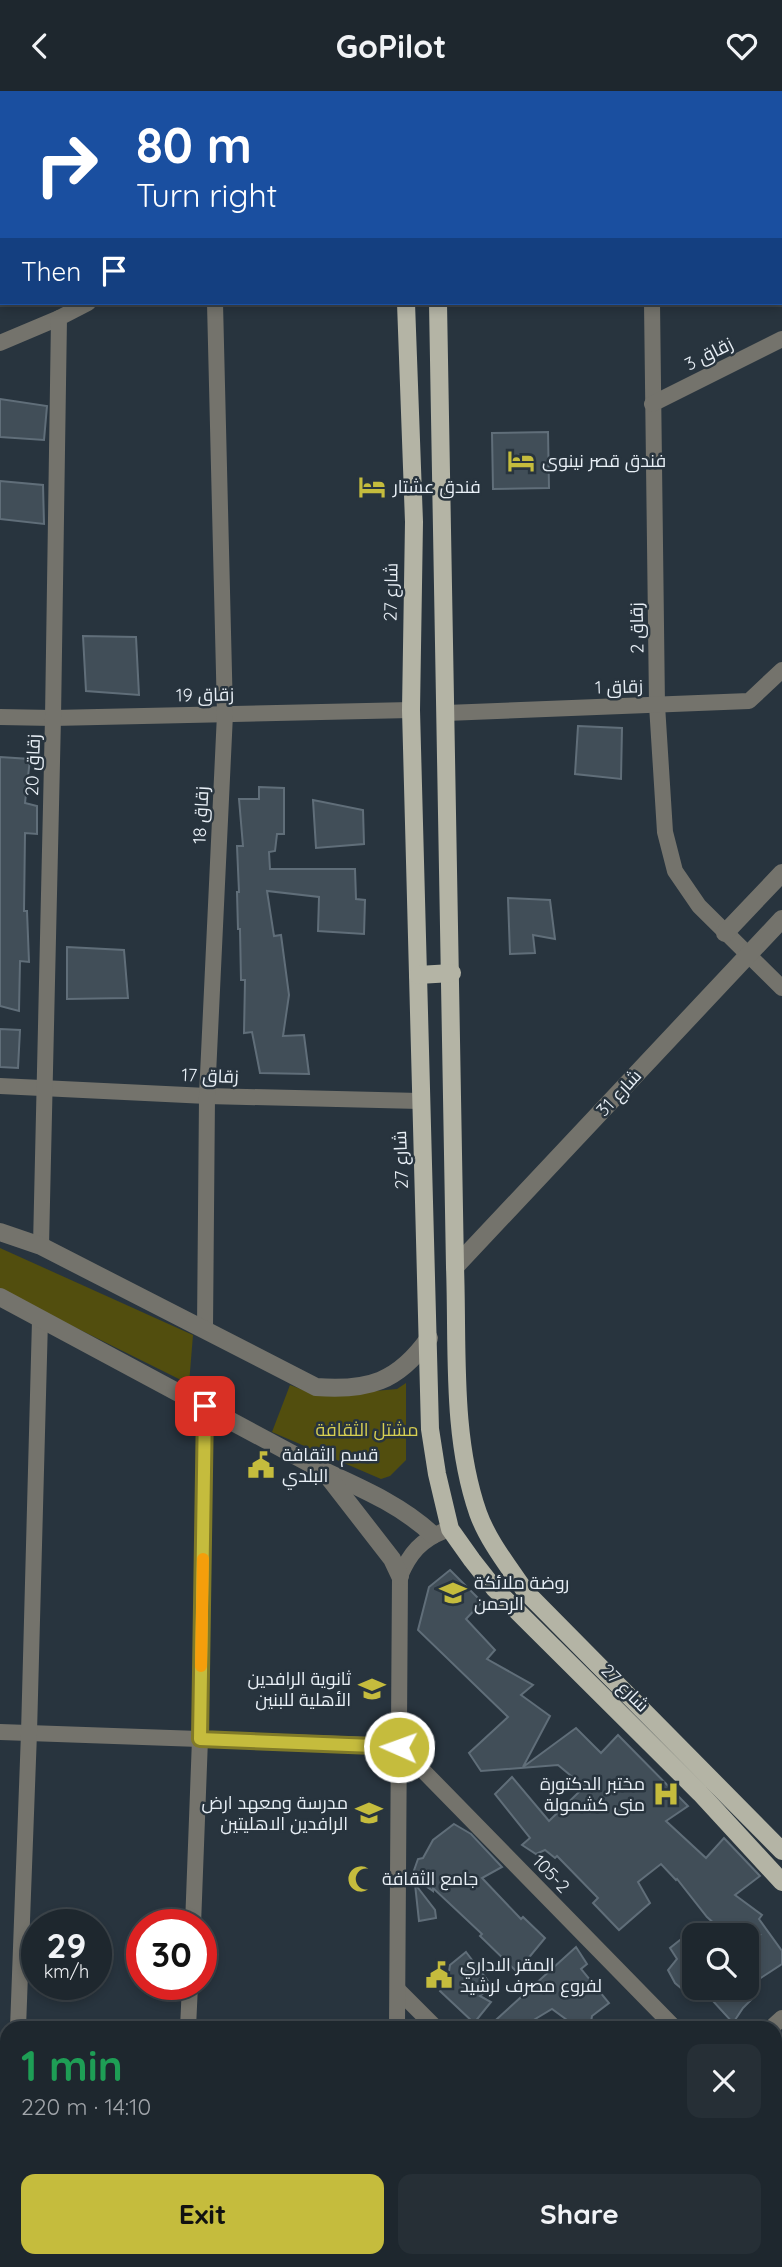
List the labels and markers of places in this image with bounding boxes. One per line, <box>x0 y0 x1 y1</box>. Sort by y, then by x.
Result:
hotel icon: فندق قصر نينوى <box>506 446 536 476</box>
place label: فندق قصر نينوى <box>542 449 666 473</box>
hotel icon: فندق عشتار <box>357 472 387 502</box>
place label: فندق عشتار <box>392 475 481 499</box>
pin <box>175 1376 235 1436</box>
place label: قسم الثقافة البلدي <box>282 1443 378 1490</box>
public building icon: قسم الثقافة البلدي <box>246 1450 276 1480</box>
place label: روضة ملائكة الرحمن <box>474 1571 569 1615</box>
school or university icon: روضة ملائكة الرحمن <box>438 1578 468 1608</box>
place label: ثانوية الرافدين الأهلية للبنين <box>248 1667 351 1711</box>
school or university icon: ثانوية الرافدين الأهلية للبنين <box>357 1674 387 1704</box>
place label: مختبر الدكتورة منى كشمولة <box>540 1772 645 1816</box>
hospital icon: مختبر الدكتورة منى كشمولة <box>651 1779 681 1809</box>
place label: مدرسة ومعهد ارض الرافدين الاهليتين <box>202 1791 348 1835</box>
school or university icon: مدرسة ومعهد ارض الرافدين الاهليتين <box>354 1798 384 1828</box>
mosque icon: جامع الثقافة <box>346 1864 376 1894</box>
place label: جامع الثقافة <box>382 1867 478 1891</box>
place label: المقر الاداري لفروع مصرف لرشيد <box>460 1953 602 1998</box>
public building icon: المقر الاداري لفروع مصرف لرشيد <box>424 1960 454 1990</box>

